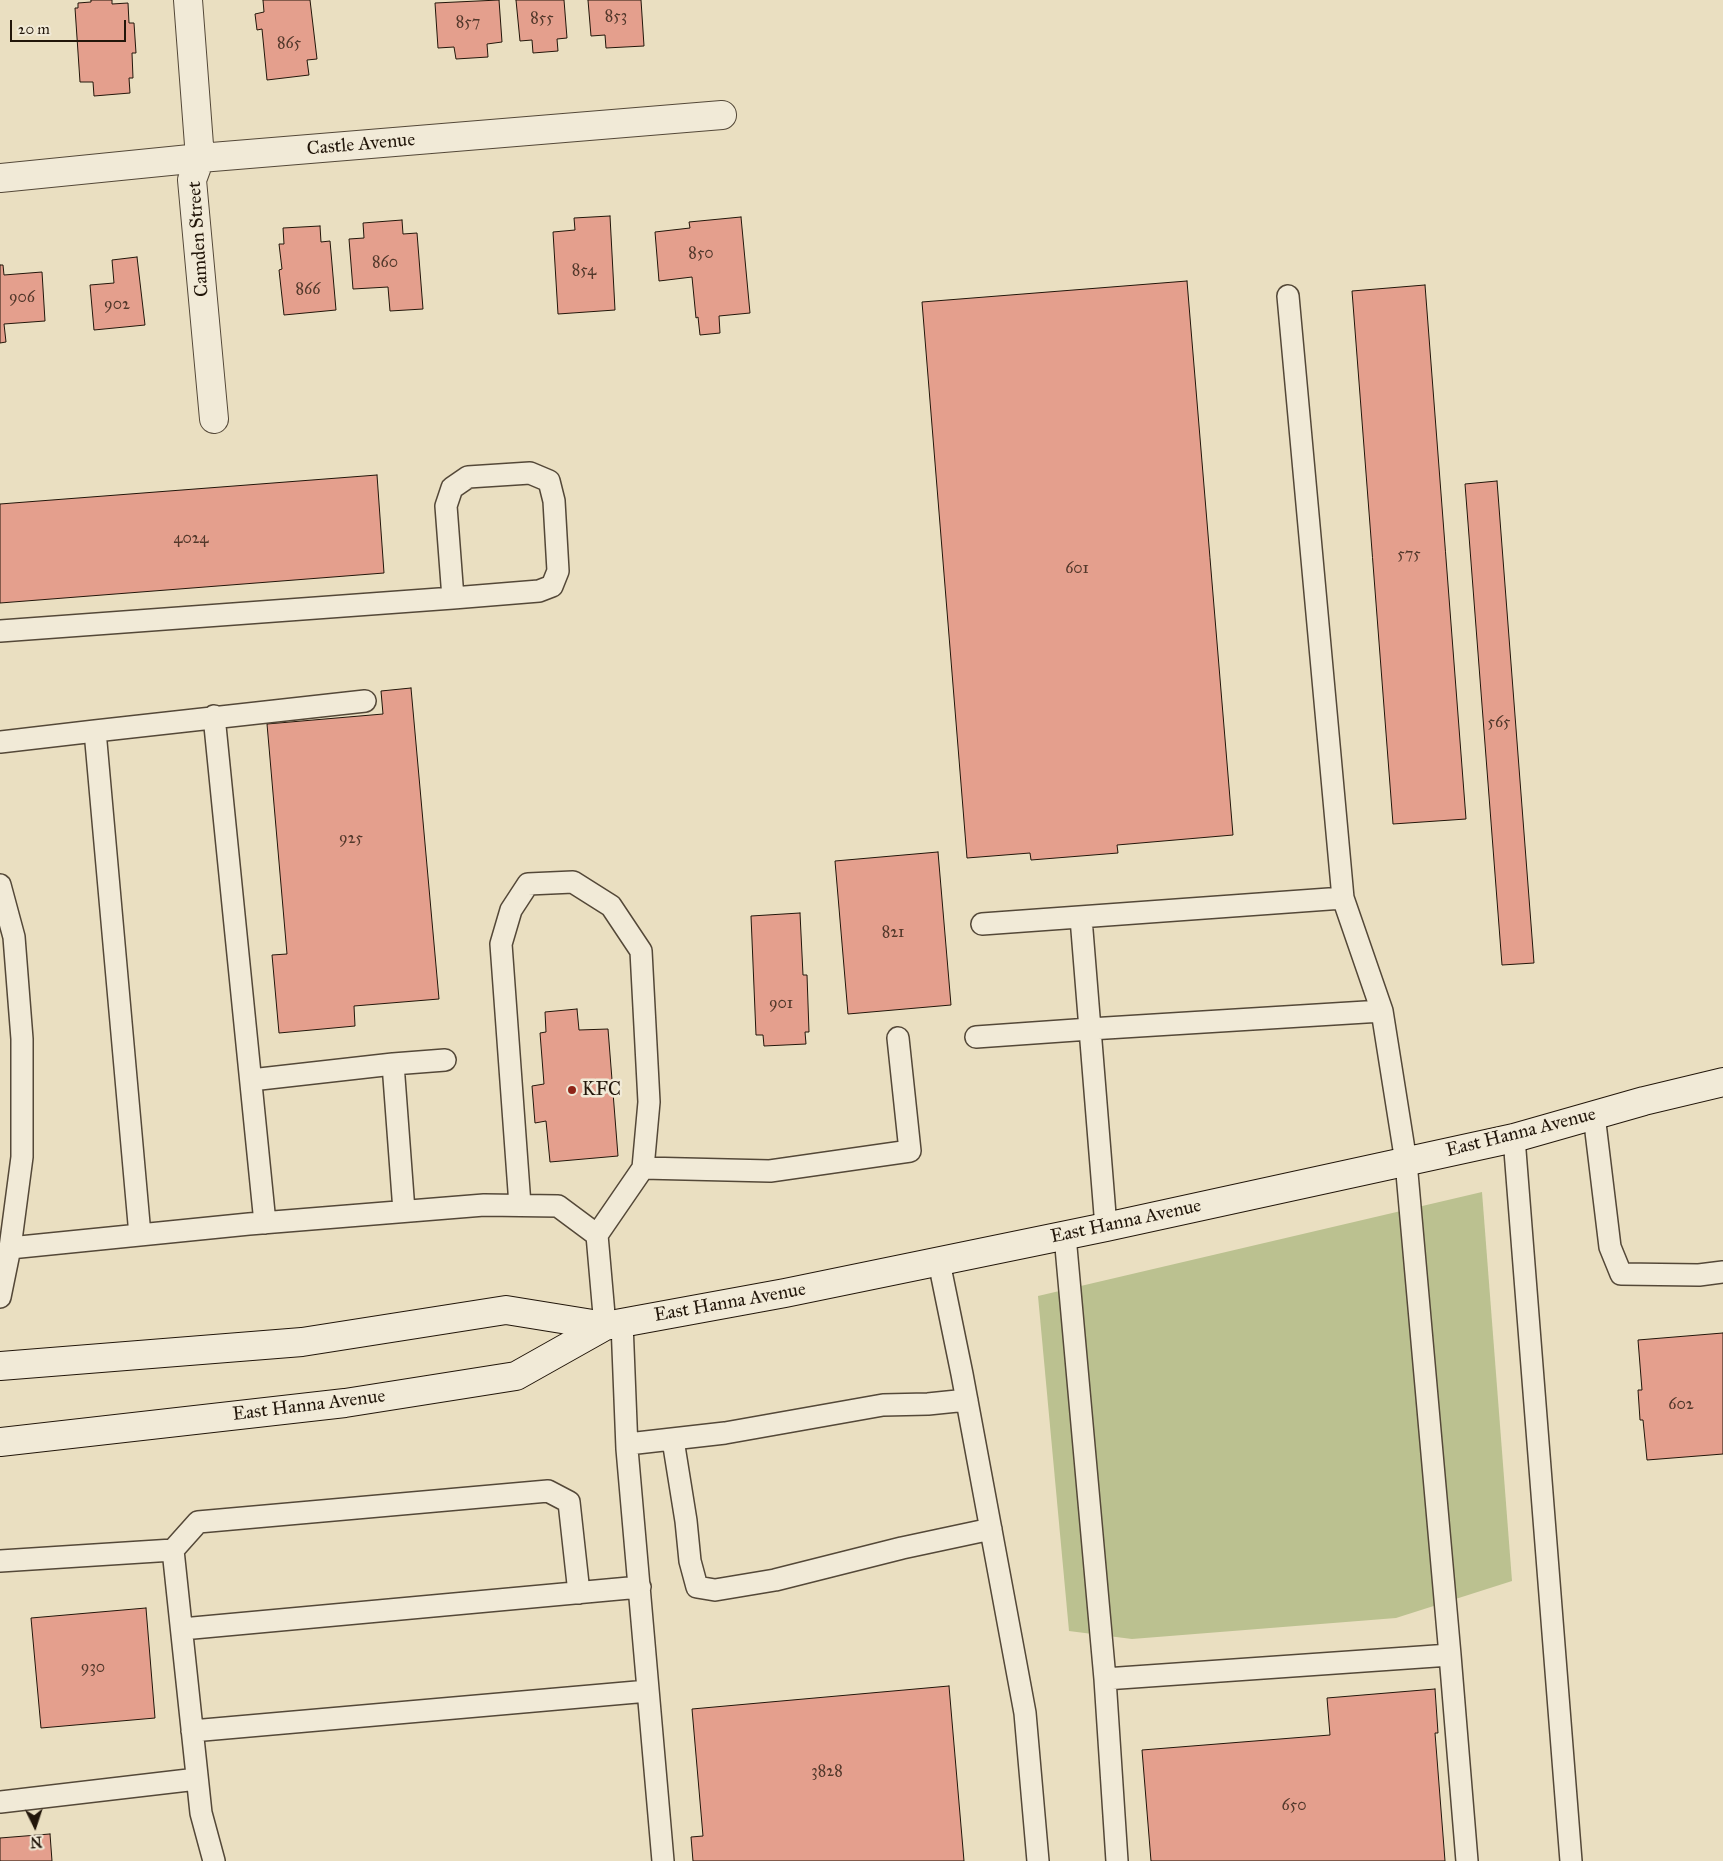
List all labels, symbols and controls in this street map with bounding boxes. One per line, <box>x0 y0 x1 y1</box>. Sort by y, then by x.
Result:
house number: 853 <box>605 7 627 27</box>
house number: 855 <box>530 9 554 29</box>
scale bar <box>12 10 129 42</box>
house number: 857 <box>456 13 480 33</box>
text: 20 m <box>18 20 50 38</box>
house number: 865 <box>277 34 301 54</box>
street label: Castle Avenue <box>306 129 416 161</box>
street label: Camden Street <box>184 180 214 298</box>
house number: 850 <box>688 244 714 264</box>
house number: 860 <box>372 253 398 273</box>
house number: 854 <box>572 261 596 281</box>
house number: 866 <box>296 280 320 300</box>
house number: 906 <box>9 288 35 308</box>
house number: 902 <box>104 295 130 315</box>
house number: 4024 <box>173 529 209 549</box>
house number: 575 <box>1397 545 1421 565</box>
house number: 601 <box>1065 559 1089 579</box>
house number: 565 <box>1487 713 1511 733</box>
house number: 925 <box>339 829 363 849</box>
house number: 821 <box>882 923 904 943</box>
house number: 901 <box>769 994 793 1014</box>
place label: KFC <box>582 1079 621 1101</box>
marker: KFC <box>566 1084 578 1096</box>
street label: East Hanna Avenue <box>1444 1103 1598 1163</box>
street label: East Hanna Avenue <box>1049 1195 1203 1249</box>
street label: East Hanna Avenue <box>652 1278 808 1328</box>
street label: East Hanna Avenue <box>231 1385 387 1427</box>
house number: 602 <box>1668 1395 1694 1415</box>
house number: 930 <box>81 1658 105 1678</box>
house number: 3828 <box>811 1762 843 1782</box>
house number: 650 <box>1282 1796 1306 1816</box>
north arrow <box>10 1801 60 1851</box>
text: N <box>30 1833 43 1850</box>

